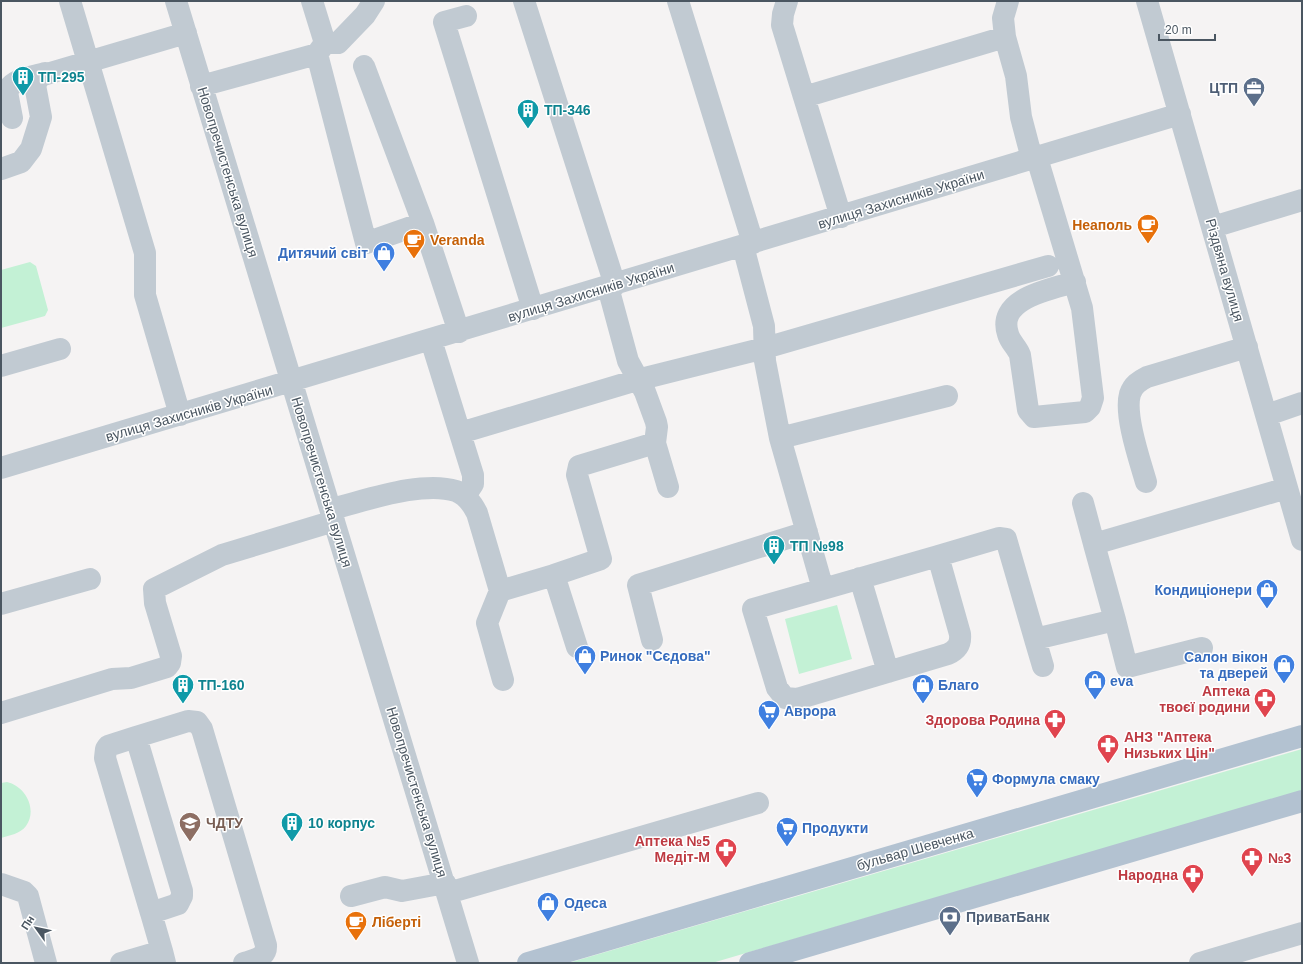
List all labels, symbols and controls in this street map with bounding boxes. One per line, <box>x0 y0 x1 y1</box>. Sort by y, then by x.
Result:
scale bar <box>1159 16 1215 42</box>
text: 20 m <box>1165 23 1192 37</box>
building icon: ТП-295 <box>10 64 36 97</box>
place label: ТП-295 <box>38 69 85 85</box>
office icon: ЦТП <box>1241 75 1267 108</box>
place label: ЦТП <box>1209 80 1238 96</box>
street label: Новопречистенська вулиця <box>194 85 262 259</box>
building icon: ТП-346 <box>515 97 541 130</box>
place label: ТП-346 <box>544 102 591 118</box>
street label: вулиця Захисників України <box>816 166 986 232</box>
cafe icon: Неаполь <box>1135 212 1161 245</box>
place label: Неаполь <box>1072 217 1132 233</box>
street label: Різдвяна вулиця <box>1203 217 1247 323</box>
cafe icon: Veranda <box>401 227 427 260</box>
place label: Veranda <box>430 232 485 248</box>
shop icon: Дитячий світ <box>371 240 397 273</box>
place label: Дитячий світ <box>278 245 368 261</box>
street label: вулиця Захисників України <box>506 259 676 325</box>
street label: вулиця Захисників України <box>104 381 274 445</box>
street label: Новопречистенська вулиця <box>288 395 356 569</box>
building icon: ТП №98 <box>761 533 787 566</box>
place label: ТП №98 <box>790 538 844 554</box>
shop icon: Кондиціонери <box>1254 577 1280 610</box>
place label: Кондиціонери <box>1155 582 1252 598</box>
shop icon: Ринок "Сєдова" <box>572 643 598 676</box>
place label: Ринок "Сєдова" <box>600 648 711 664</box>
place label: Салон вікон та дверей <box>1184 649 1268 681</box>
shop icon: Салон вікон та дверей <box>1271 652 1297 685</box>
shop icon: eva <box>1082 668 1108 701</box>
building icon: ТП-160 <box>170 672 196 705</box>
shop icon: Благо <box>910 672 936 705</box>
place label: eva <box>1110 673 1134 689</box>
place label: ТП-160 <box>198 677 245 693</box>
place label: Благо <box>938 677 979 693</box>
place label: Аптека твоєї родини <box>1159 683 1250 715</box>
pharmacy icon: Аптека твоєї родини <box>1252 686 1278 719</box>
supermarket icon: Аврора <box>756 698 782 731</box>
place label: Аврора <box>784 703 836 719</box>
street label: Новопречистенська вулиця <box>383 705 451 879</box>
pharmacy icon: Здорова Родина <box>1042 707 1068 740</box>
place label: Здорова Родина <box>925 712 1040 728</box>
place label: АНЗ "Аптека Низьких Цiн" <box>1124 729 1215 761</box>
pharmacy icon: АНЗ "Аптека Низьких Цiн" <box>1095 732 1121 765</box>
supermarket icon: Формула смаку <box>964 766 990 799</box>
place label: Формула смаку <box>992 771 1100 787</box>
school or university icon: ЧДТУ <box>177 810 203 843</box>
building icon: 10 корпус <box>279 810 305 843</box>
place label: ЧДТУ <box>206 815 243 831</box>
place label: 10 корпус <box>308 815 375 831</box>
supermarket icon: Продукти <box>774 815 800 848</box>
place label: Продукти <box>802 820 868 836</box>
street label: бульвар Шевченка <box>855 825 976 873</box>
place label: Аптека №5 Медіт-М <box>635 833 710 865</box>
pharmacy icon: Аптека №5 Медіт-М <box>713 836 739 869</box>
pharmacy icon: №3 <box>1239 845 1265 878</box>
place label: №3 <box>1268 850 1292 866</box>
pharmacy icon: Народна <box>1180 862 1206 895</box>
place label: Народна <box>1118 867 1178 883</box>
shop icon: Одеса <box>535 890 561 923</box>
place label: Одеса <box>564 895 607 911</box>
bank icon: ПриватБанк <box>937 904 963 937</box>
north arrow <box>16 908 56 948</box>
cafe icon: Ліберті <box>343 909 369 942</box>
place label: ПриватБанк <box>966 909 1051 925</box>
text: Пн <box>19 913 37 932</box>
place label: Ліберті <box>372 914 421 930</box>

